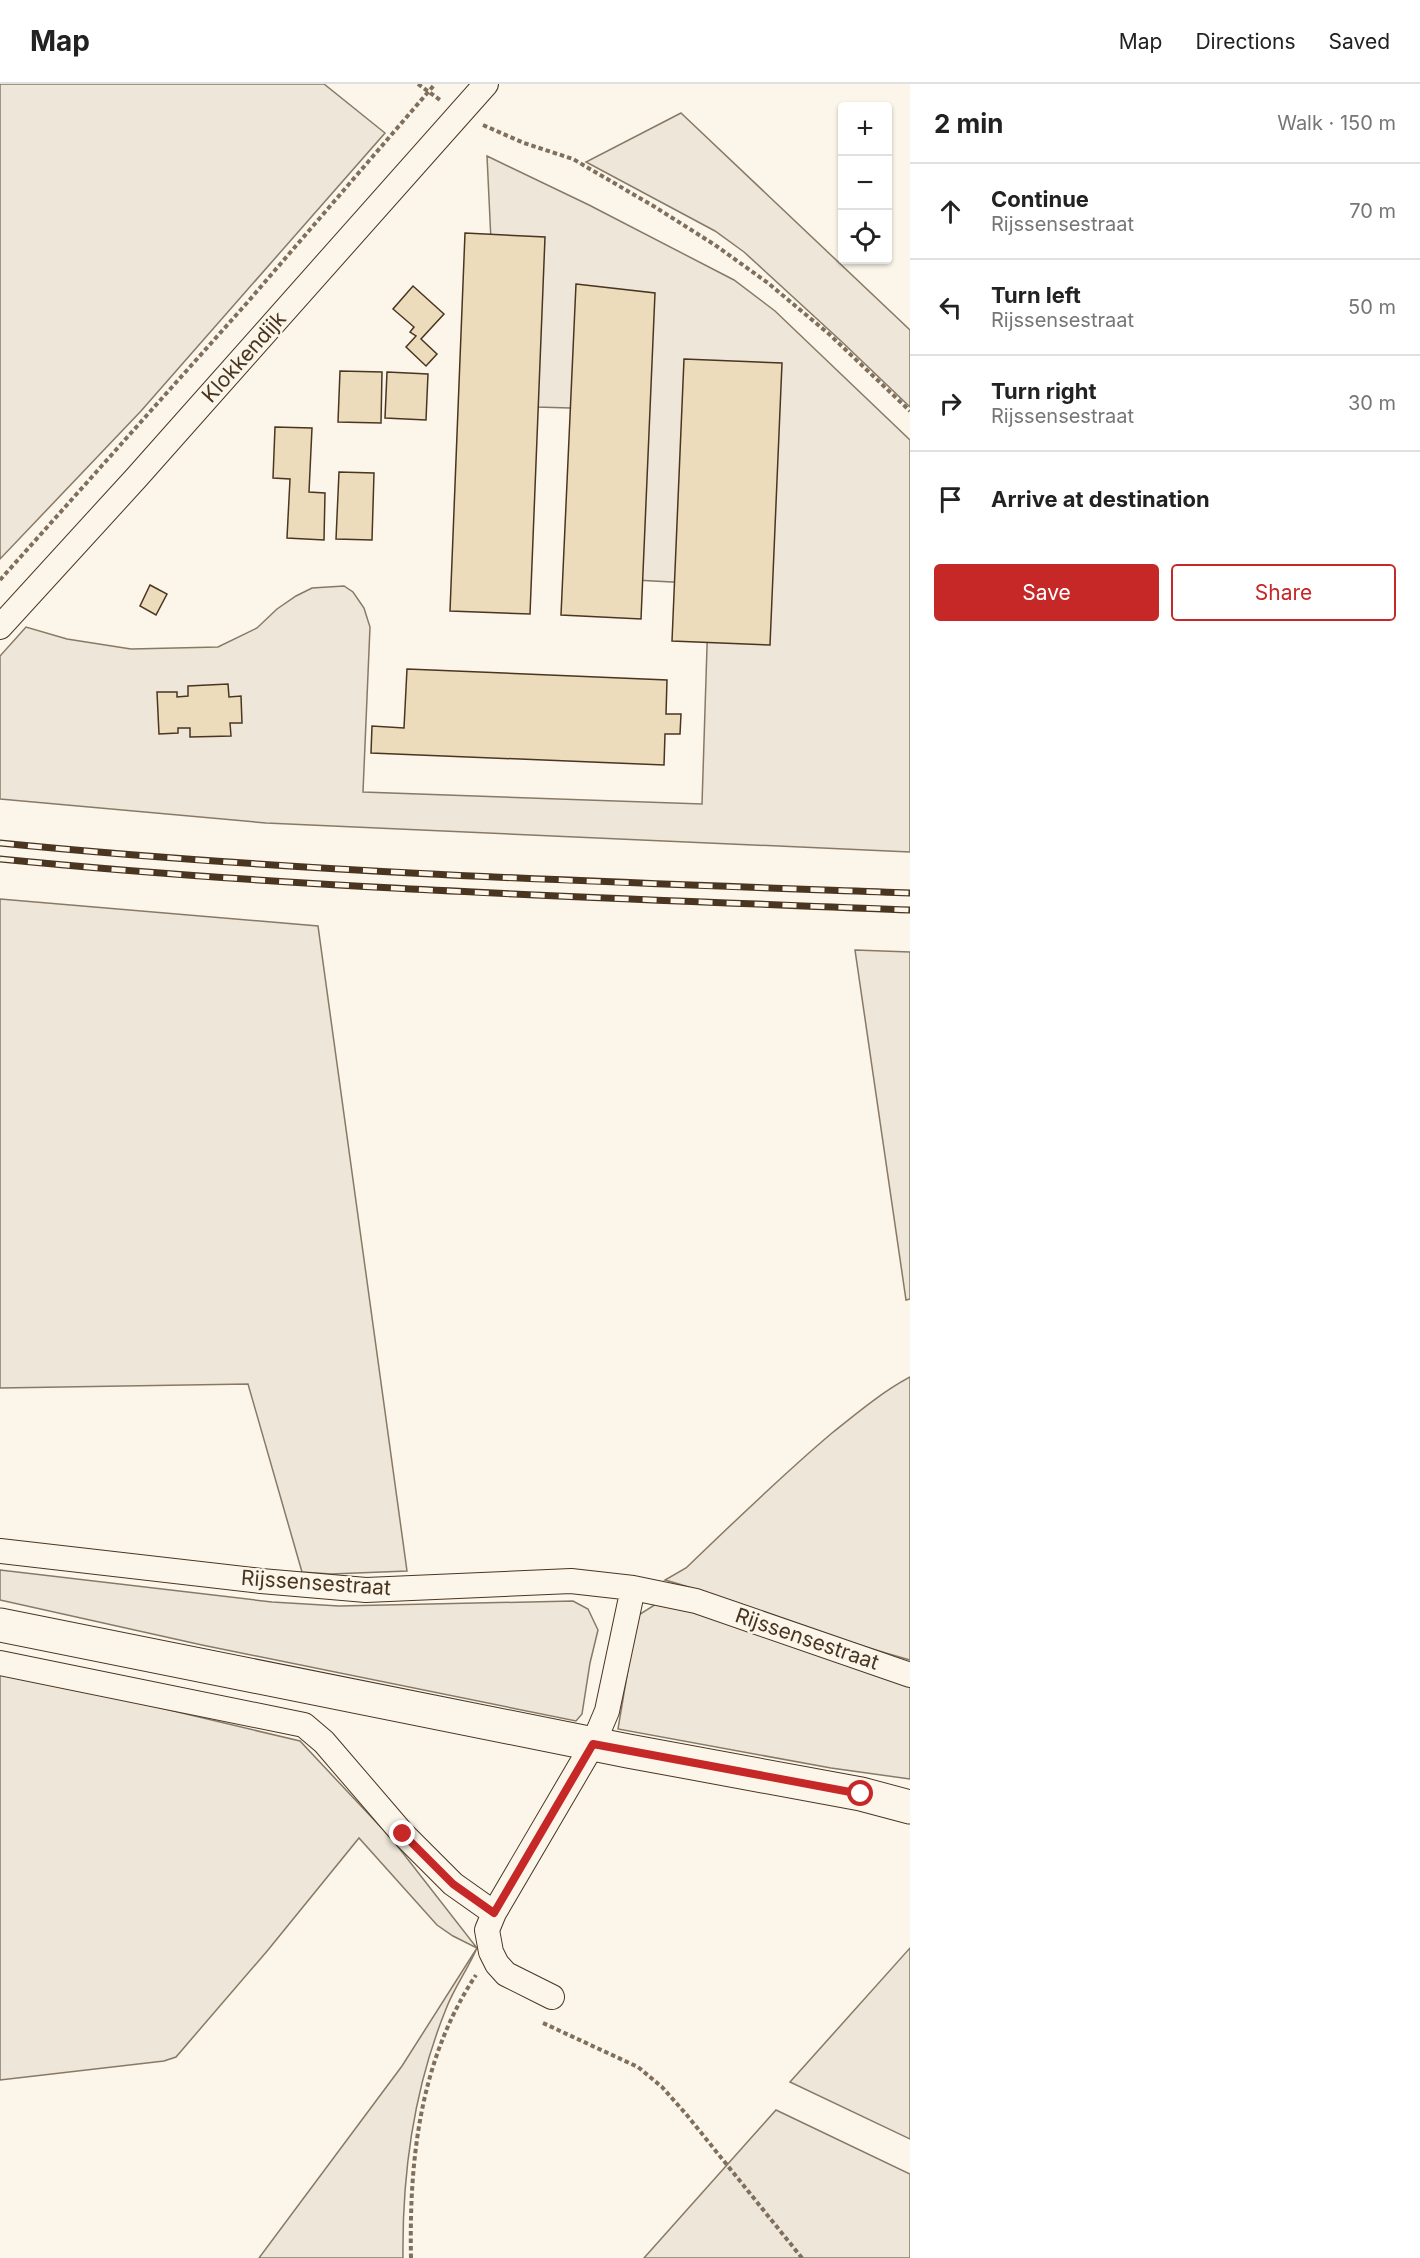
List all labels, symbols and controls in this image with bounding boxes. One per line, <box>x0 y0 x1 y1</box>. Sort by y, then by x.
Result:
text: Map <box>30 24 90 58</box>
text: Map <box>1119 29 1162 54</box>
text: Directions <box>1195 29 1296 54</box>
text: Saved <box>1329 29 1390 54</box>
map controls <box>838 102 892 264</box>
button: + <box>838 102 892 156</box>
text: 2 min <box>934 108 1004 139</box>
text: Walk · 150 m <box>1277 111 1396 135</box>
button: − <box>838 156 892 210</box>
text: Continue <box>991 186 1089 212</box>
icon: ahead <box>934 195 967 228</box>
text: 70 m <box>1349 199 1396 223</box>
button: locate <box>838 210 892 264</box>
text: Rijssensestraat <box>991 212 1134 236</box>
text: Turn left <box>991 282 1081 308</box>
icon: left <box>934 291 967 324</box>
text: 50 m <box>1348 295 1396 319</box>
street label: Klokkendijk <box>196 306 291 407</box>
text: Rijssensestraat <box>991 308 1134 332</box>
text: Turn right <box>991 378 1097 404</box>
icon: right <box>934 387 967 420</box>
text: 30 m <box>1348 391 1396 415</box>
text: Rijssensestraat <box>991 404 1134 428</box>
icon: arrive <box>934 483 967 516</box>
text: Arrive at destination <box>991 486 1210 512</box>
button: Save <box>934 564 1159 621</box>
button: Share <box>1171 564 1396 621</box>
street label: Rijssensestraat <box>240 1565 392 1600</box>
street label: Rijssensestraat <box>732 1602 882 1675</box>
route start <box>847 1780 873 1806</box>
route end <box>389 1820 415 1846</box>

